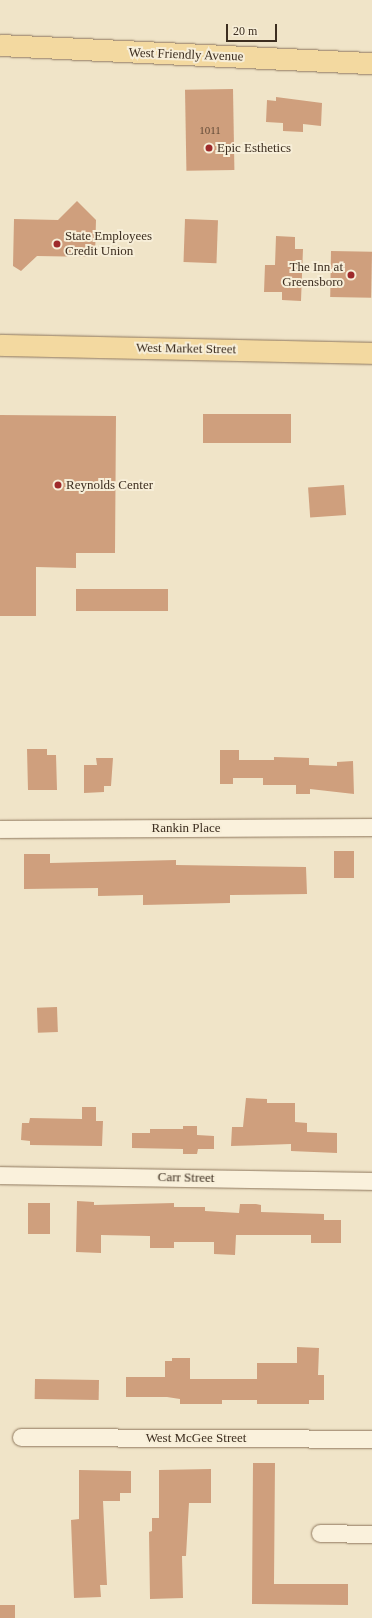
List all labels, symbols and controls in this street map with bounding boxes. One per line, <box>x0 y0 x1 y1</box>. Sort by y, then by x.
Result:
scale bar <box>228 16 279 42</box>
text: 20 m <box>233 24 257 38</box>
street label: West Friendly Avenue <box>128 45 244 65</box>
house number: 1011 <box>199 123 221 137</box>
place label: Epic Esthetics <box>217 140 291 156</box>
marker: Epic Esthetics <box>204 143 214 153</box>
place label: State Employees Credit Union <box>65 229 152 260</box>
marker: State Employees Credit Union <box>52 239 62 249</box>
place label: The Inn at Greensboro <box>282 260 343 291</box>
marker: The Inn at Greensboro <box>346 270 356 280</box>
street label: West Market Street <box>136 340 236 358</box>
place label: Reynolds Center <box>66 477 153 493</box>
marker: Reynolds Center <box>53 480 63 490</box>
street label: Rankin Place <box>152 820 220 836</box>
street label: Carr Street <box>158 1170 214 1186</box>
street label: West McGee Street <box>146 1430 246 1446</box>

